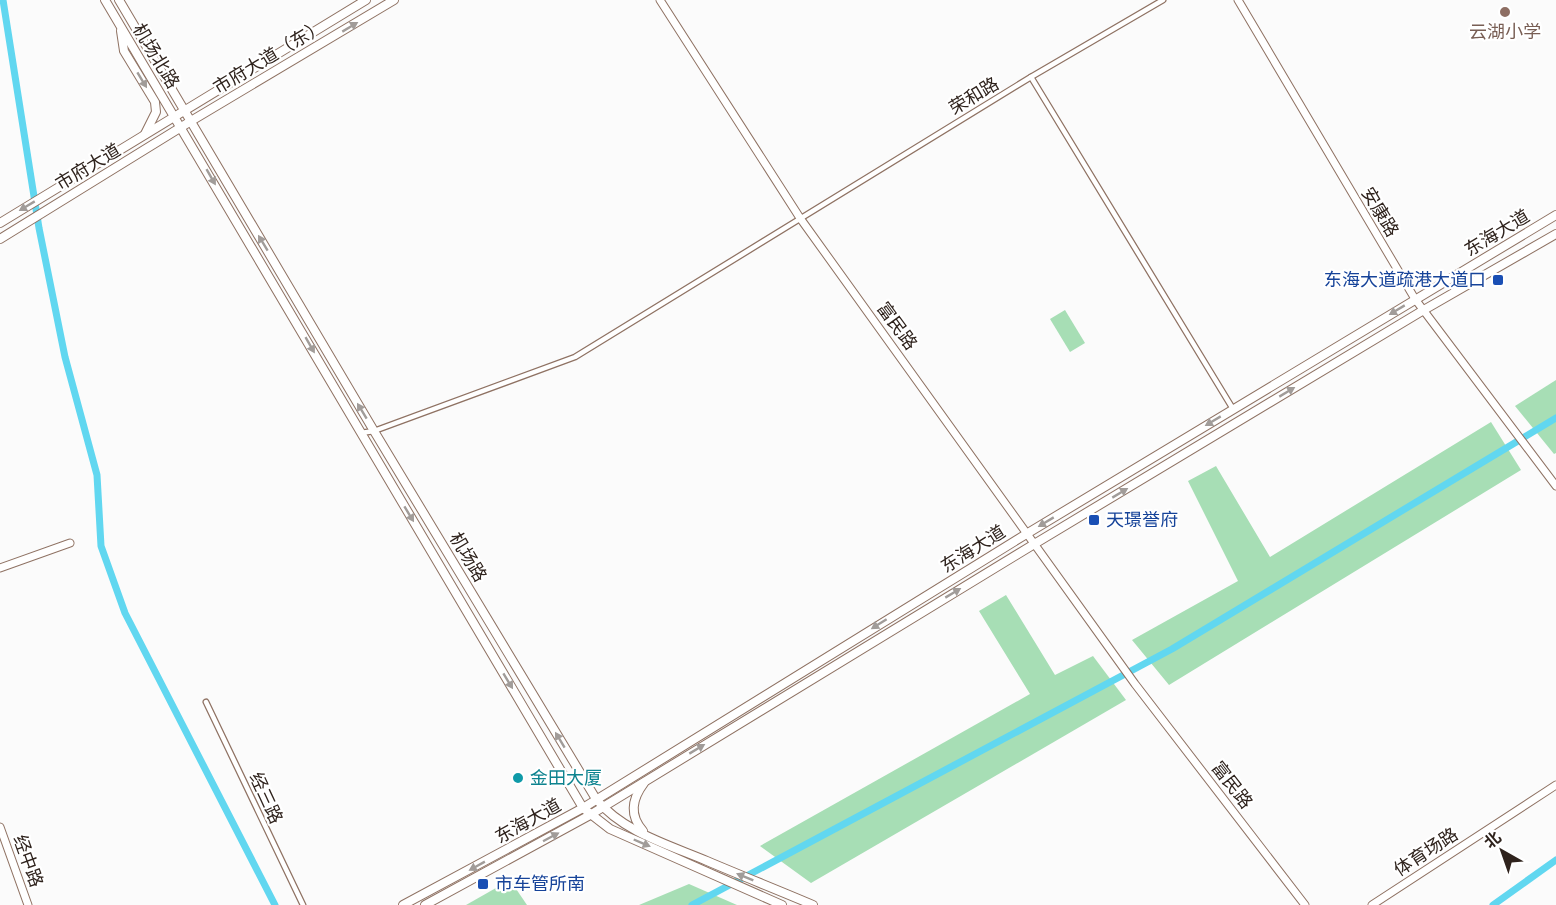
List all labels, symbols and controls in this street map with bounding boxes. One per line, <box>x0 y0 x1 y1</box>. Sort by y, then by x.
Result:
marker: 云湖小学 <box>1498 5 1512 19</box>
street label: 市府大道（东） <box>209 15 329 99</box>
street label: 机场北路 <box>128 19 184 93</box>
one-way arrow <box>342 21 358 32</box>
place label: 云湖小学 <box>1469 21 1541 43</box>
one-way arrow <box>136 72 147 88</box>
street label: 荣和路 <box>945 73 1003 119</box>
street label: 市府大道 <box>51 139 125 195</box>
one-way arrow <box>206 169 217 185</box>
street label: 安康路 <box>1357 183 1403 241</box>
one-way arrow <box>19 200 35 211</box>
street label: 东海大道 <box>1460 205 1534 261</box>
one-way arrow <box>258 234 268 251</box>
place label: 东海大道疏港大道口 <box>1324 269 1486 291</box>
marker: 东海大道疏港大道口 <box>1491 273 1505 287</box>
street label: 富民路 <box>872 298 922 354</box>
one-way arrow <box>1389 304 1405 315</box>
one-way arrow <box>305 337 315 354</box>
one-way arrow <box>1279 387 1295 398</box>
one-way arrow <box>357 403 368 419</box>
one-way arrow <box>1205 416 1221 427</box>
one-way arrow <box>1112 487 1128 498</box>
one-way arrow <box>404 505 414 522</box>
place label: 天璟誉府 <box>1106 509 1178 531</box>
marker: 天璟誉府 <box>1087 513 1101 527</box>
one-way arrow <box>1037 517 1054 527</box>
street label: 东海大道 <box>937 521 1009 577</box>
street label: 机场路 <box>445 528 491 586</box>
one-way arrow <box>945 588 961 599</box>
one-way arrow <box>871 618 887 629</box>
one-way arrow <box>503 673 513 690</box>
one-way arrow <box>555 732 566 748</box>
one-way arrow <box>689 744 705 755</box>
street label: 富民路 <box>1207 757 1257 813</box>
place label: 金田大厦 <box>530 767 602 789</box>
street label: 经三路 <box>245 769 287 827</box>
marker: 金田大厦 <box>511 771 525 785</box>
street label: 东海大道 <box>491 794 565 848</box>
north arrow <box>1472 821 1532 881</box>
street label: 体育场路 <box>1390 823 1462 881</box>
text: 北 <box>1480 827 1506 853</box>
street label: 经中路 <box>8 832 48 890</box>
one-way arrow <box>542 832 559 842</box>
one-way arrow <box>633 838 651 848</box>
one-way arrow <box>469 861 485 872</box>
one-way arrow <box>736 872 754 882</box>
place label: 市车管所南 <box>495 873 585 895</box>
marker: 市车管所南 <box>476 877 490 891</box>

